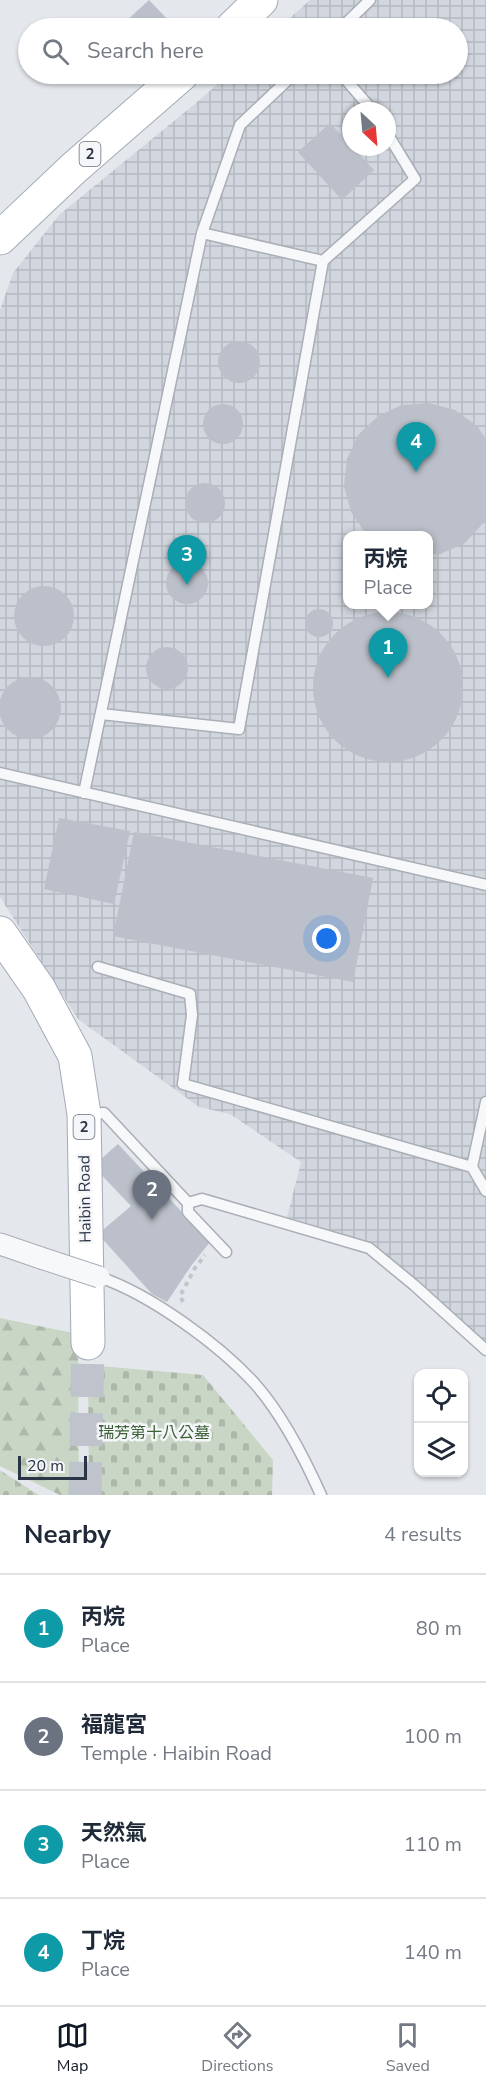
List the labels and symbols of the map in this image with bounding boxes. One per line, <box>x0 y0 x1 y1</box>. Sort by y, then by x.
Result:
north arrow <box>342 102 396 156</box>
road number: 2 <box>80 142 100 166</box>
pin: 4 <box>396 422 436 472</box>
pin: 3 <box>168 536 207 585</box>
pin: 1 <box>368 628 408 678</box>
your location <box>312 924 341 953</box>
road number: 2 <box>74 1115 94 1139</box>
street label: Haibin Road <box>73 1155 97 1243</box>
pin: 2 <box>132 1170 172 1220</box>
park label: 瑞芳第十八公墓 <box>98 1422 210 1444</box>
scale bar <box>18 1453 87 1480</box>

